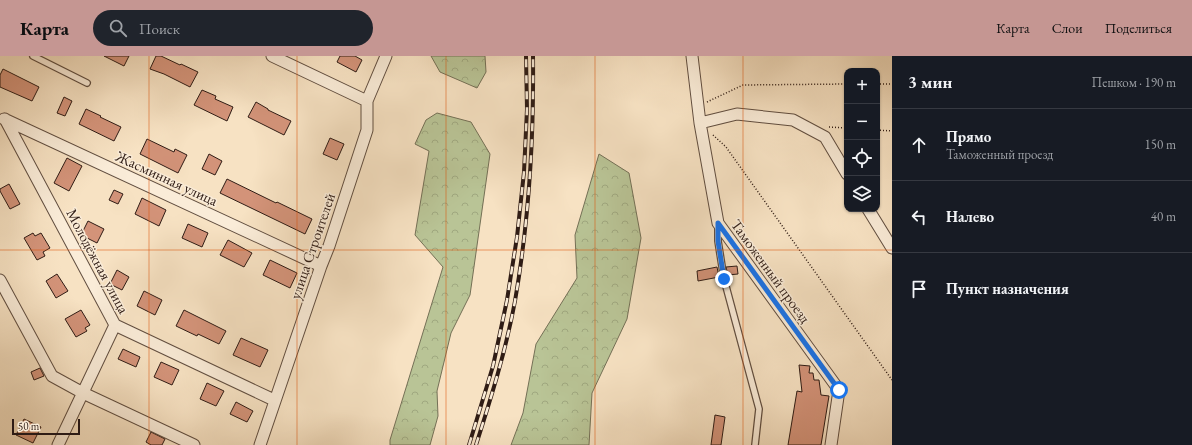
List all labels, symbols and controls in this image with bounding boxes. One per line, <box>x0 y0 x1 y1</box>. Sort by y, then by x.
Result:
search box <box>93 10 373 46</box>
text: Карта <box>20 16 69 41</box>
icon: search <box>107 17 129 39</box>
text: Поиск <box>139 19 180 38</box>
text: Карта <box>996 19 1030 37</box>
text: Слои <box>1052 19 1083 37</box>
text: Поделиться <box>1105 19 1172 37</box>
map controls <box>844 68 880 212</box>
button: + <box>844 68 880 104</box>
text: 3 мин <box>908 71 952 93</box>
text: Пешком · 190 m <box>1092 74 1176 91</box>
button: − <box>844 104 880 140</box>
text: Прямо <box>946 127 991 146</box>
icon: ahead <box>908 134 930 156</box>
text: 150 m <box>1145 136 1176 153</box>
button: locate <box>844 140 880 176</box>
street label: Жасминная улица <box>112 146 221 210</box>
text: Таможенный проезд <box>946 146 1053 163</box>
button: layers <box>844 176 880 212</box>
street label: улица Строителей <box>285 190 339 302</box>
street label: Молодёжная улица <box>62 205 134 317</box>
icon: left <box>908 206 930 228</box>
text: Налево <box>946 207 994 226</box>
text: 40 m <box>1151 208 1176 225</box>
street label: Таможенный проезд <box>727 215 815 327</box>
route end <box>715 270 733 288</box>
icon: arrive <box>908 278 930 300</box>
text: Пункт назначения <box>946 279 1069 298</box>
route start <box>830 381 848 399</box>
scale bar <box>12 417 80 436</box>
text: 50 m <box>18 419 39 433</box>

